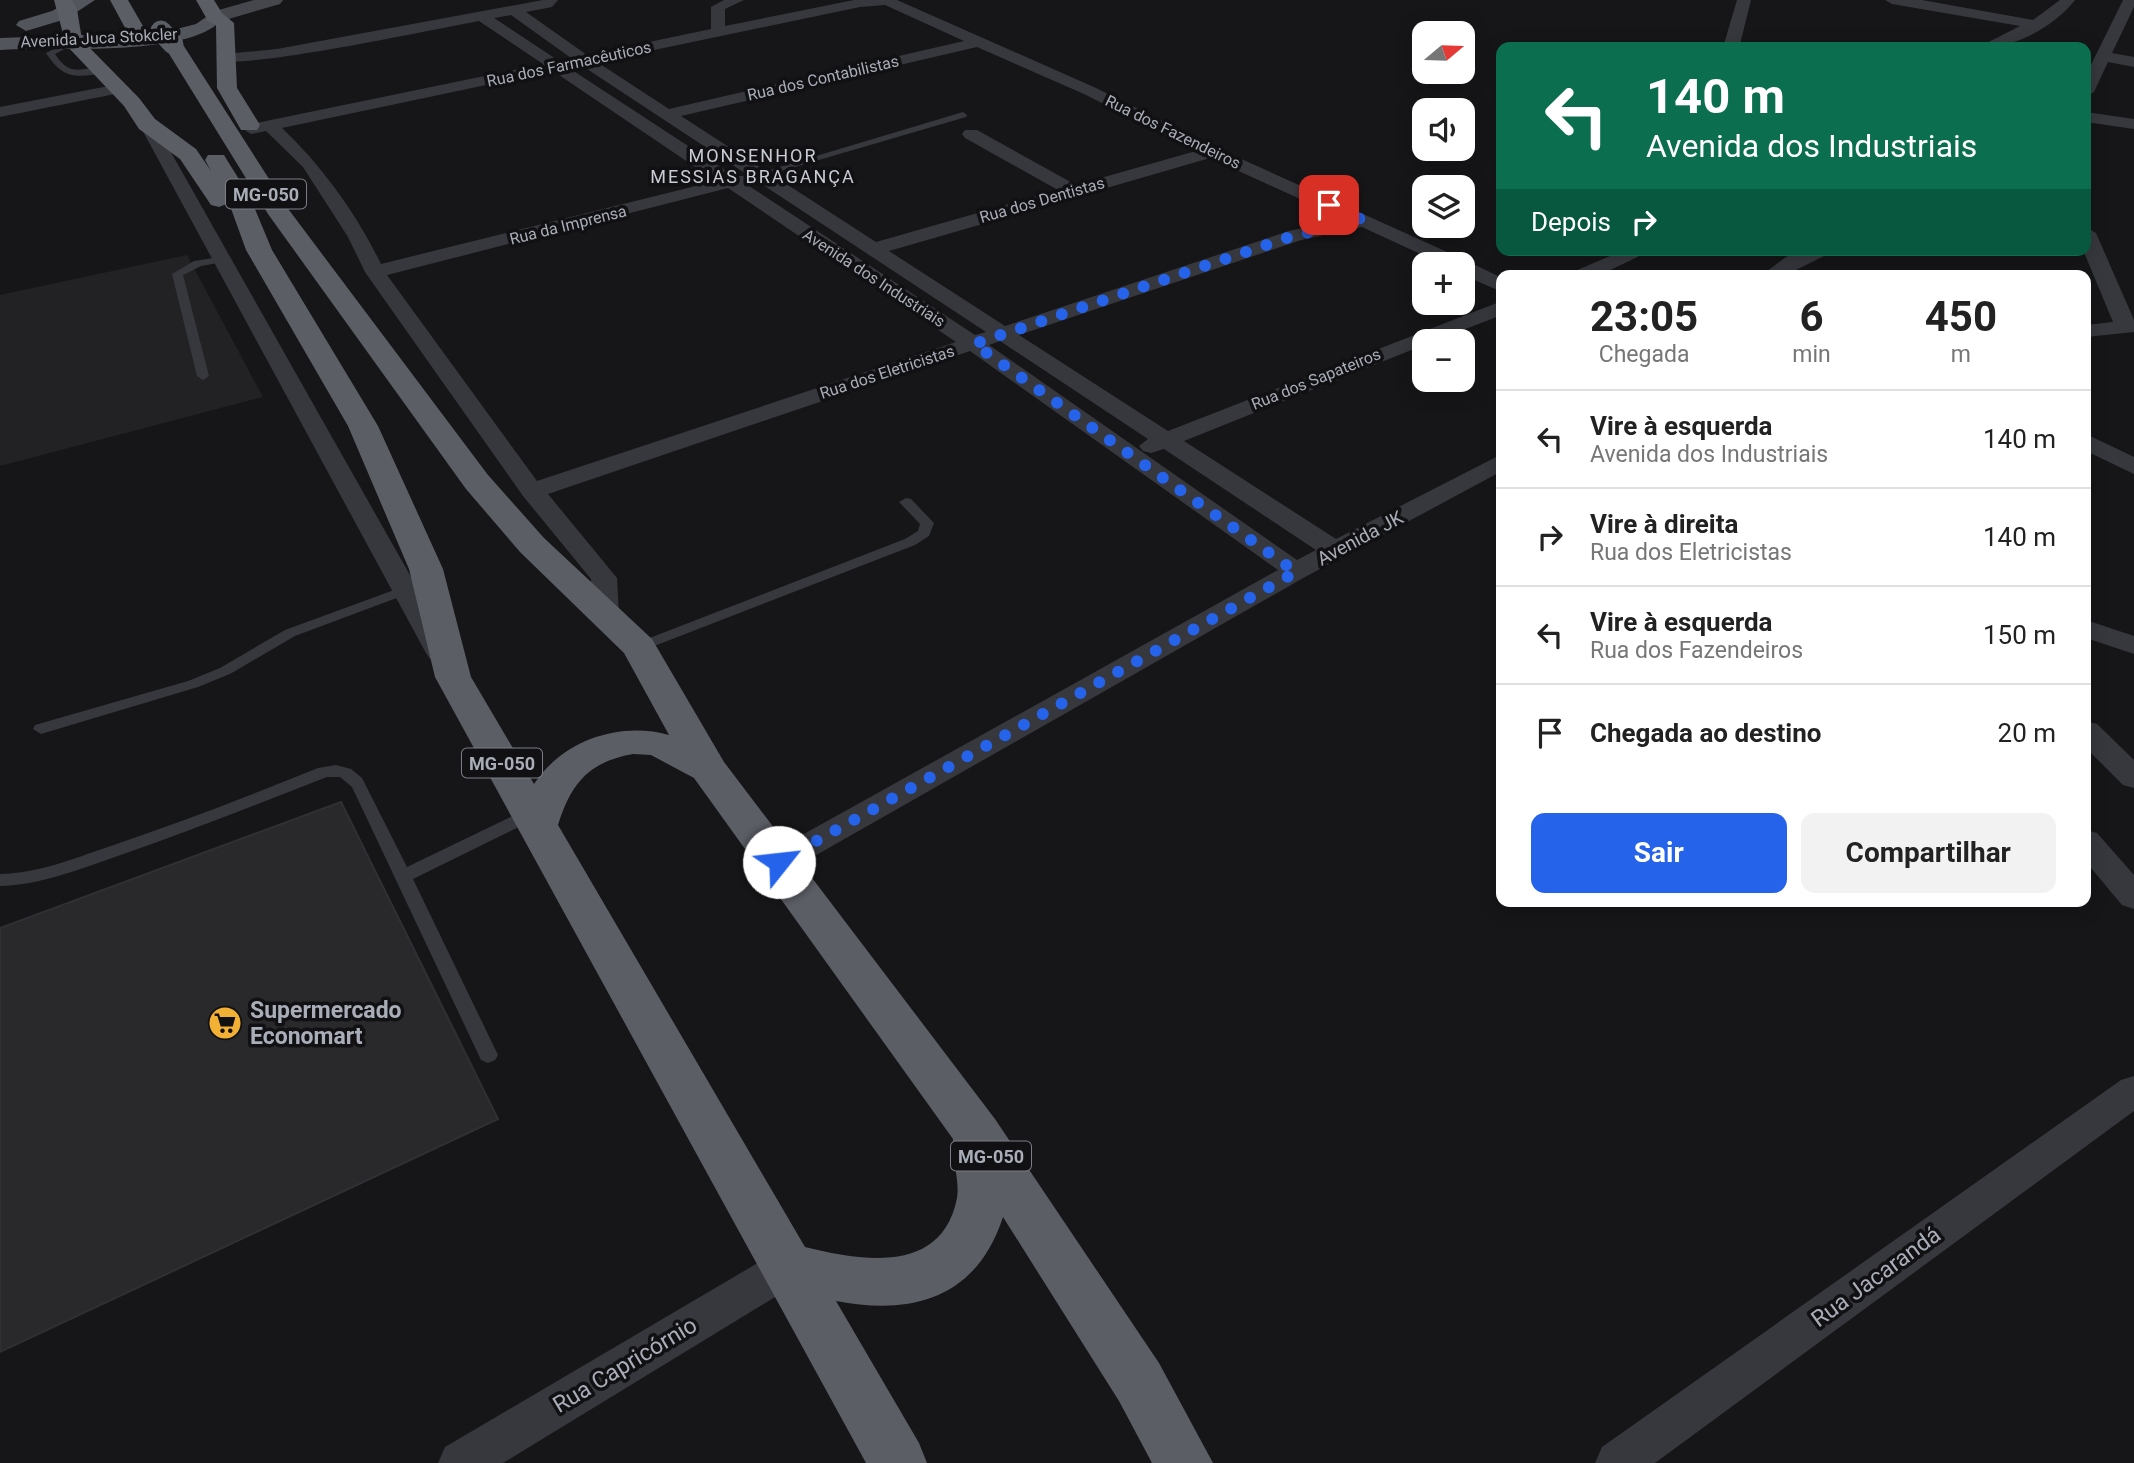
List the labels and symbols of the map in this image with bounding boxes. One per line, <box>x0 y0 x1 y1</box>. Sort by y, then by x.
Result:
north arrow <box>1412 21 1475 84</box>
street label: Avenida Juca Stokcler <box>20 24 179 52</box>
street label: Rua dos Farmacêuticos <box>485 37 653 91</box>
street label: Rua dos Contabilistas <box>745 51 901 105</box>
street label: Rua dos Fazendeiros <box>1102 91 1244 173</box>
district label: MONSENHOR MESSIAS BRAGANÇA <box>650 145 856 187</box>
street label: Rua dos Dentistas <box>977 173 1107 227</box>
pin <box>1299 175 1359 235</box>
road number: MG-050 <box>226 180 306 209</box>
street label: Rua da Imprensa <box>507 201 629 249</box>
street label: Avenida dos Industriais <box>799 225 949 331</box>
street label: Rua dos Eletricistas <box>817 341 957 403</box>
street label: Rua dos Sapateiros <box>1249 344 1383 414</box>
street label: Avenida JK <box>1313 506 1407 570</box>
road number: MG-050 <box>462 748 542 778</box>
position arrow <box>742 825 816 899</box>
place label: Supermercado Economart <box>250 997 402 1050</box>
supermarket icon: Supermercado Economart <box>206 1004 244 1042</box>
road number: MG-050 <box>951 1142 1031 1170</box>
street label: Rua Jacarandá <box>1806 1221 1946 1333</box>
street label: Rua Capricórnio <box>548 1311 702 1419</box>

